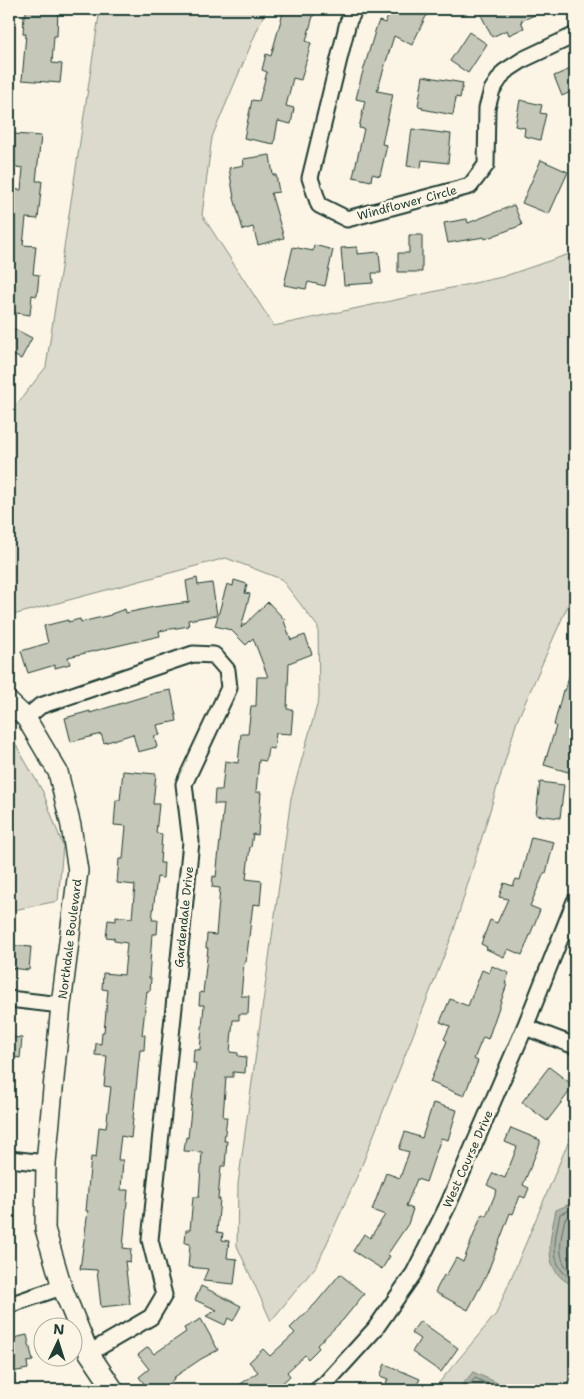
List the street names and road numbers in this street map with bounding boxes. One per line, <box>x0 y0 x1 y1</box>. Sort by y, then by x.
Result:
street label: Windflower Circle <box>355 182 459 224</box>
street label: Gardendale Drive <box>171 865 197 969</box>
street label: Northdale Boulevard <box>55 878 85 1000</box>
street label: West Course Drive <box>439 1108 497 1210</box>

